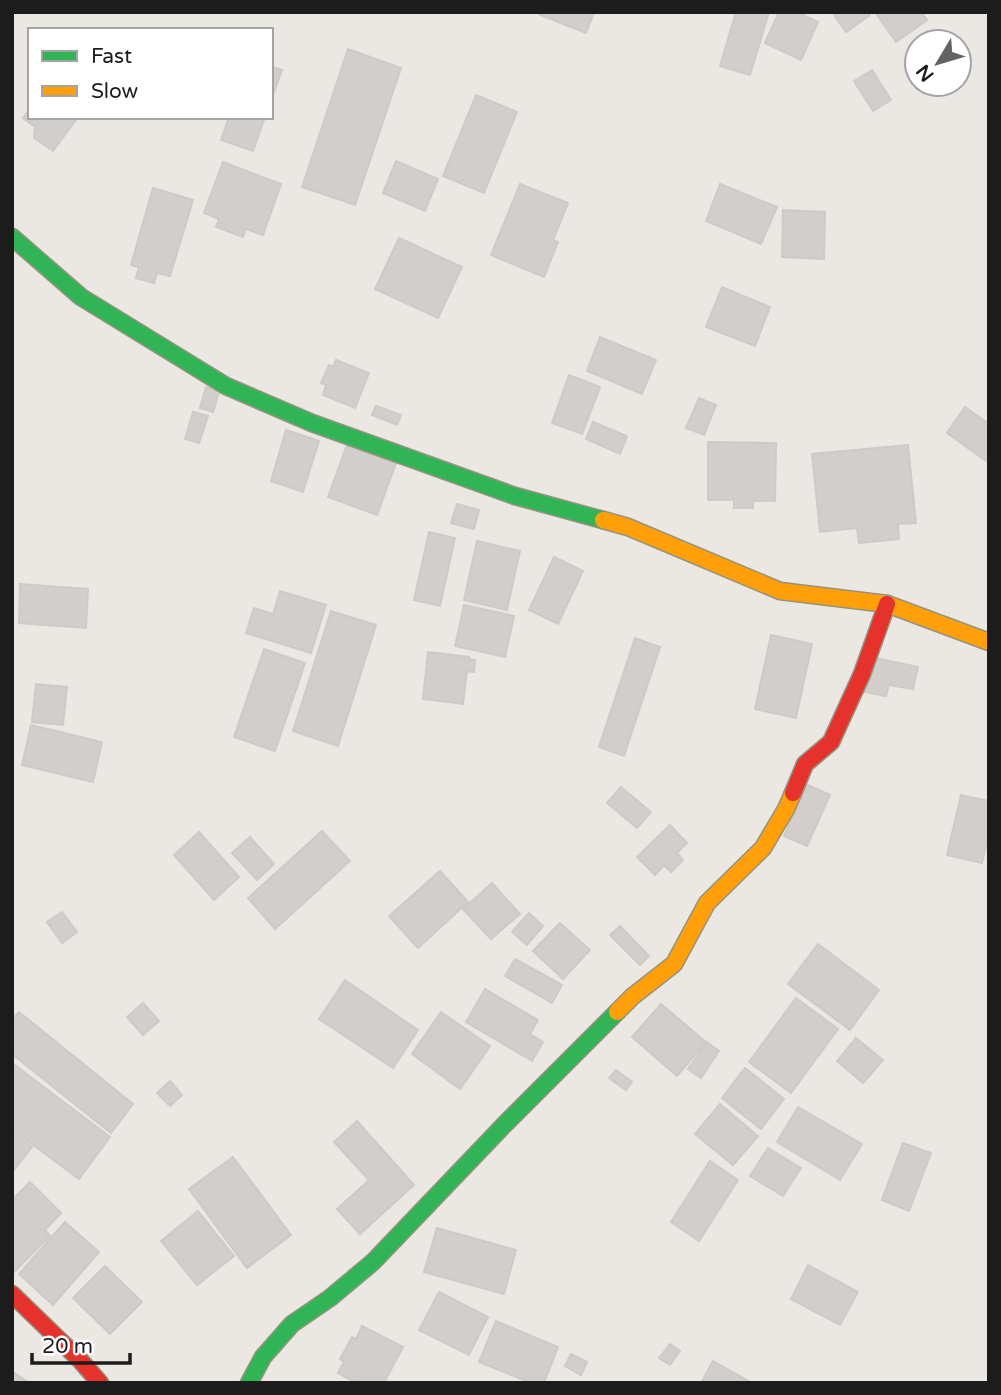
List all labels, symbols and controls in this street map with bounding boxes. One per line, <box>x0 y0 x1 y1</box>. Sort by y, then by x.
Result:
legend <box>28 28 273 119</box>
north arrow <box>903 28 973 98</box>
text: Fast <box>91 44 132 69</box>
text: N <box>912 60 939 86</box>
text: Slow <box>91 79 139 104</box>
scale bar <box>32 1322 130 1366</box>
text: 20 m <box>42 1334 93 1359</box>

